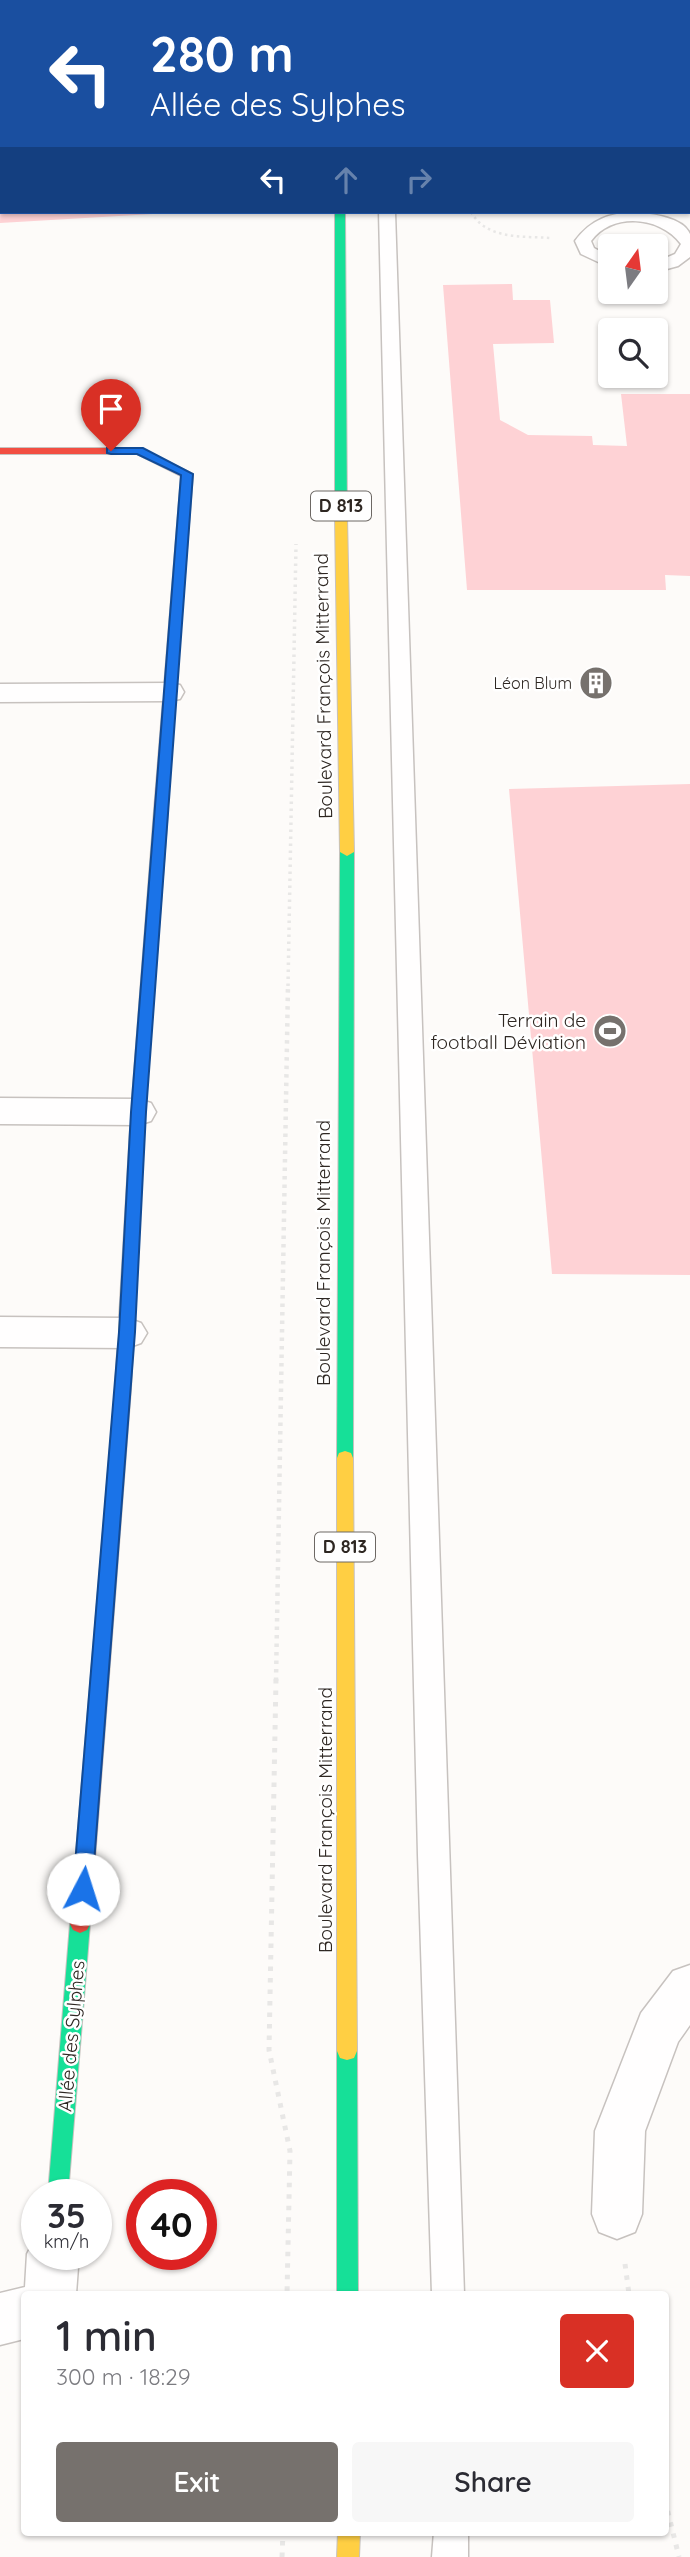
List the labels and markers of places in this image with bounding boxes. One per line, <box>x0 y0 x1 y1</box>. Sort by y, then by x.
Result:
pin <box>81 379 141 451</box>
building icon: Léon Blum <box>577 664 615 702</box>
place label: Léon Blum <box>494 673 572 693</box>
place label: Terrain de football Déviation <box>430 1008 586 1054</box>
sports icon: Terrain de football Déviation <box>591 1012 629 1050</box>

